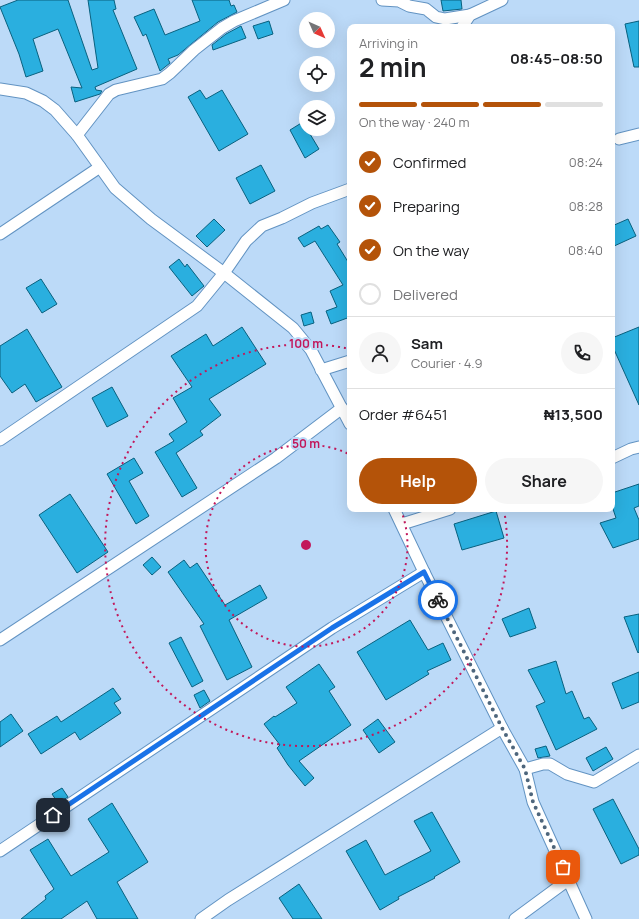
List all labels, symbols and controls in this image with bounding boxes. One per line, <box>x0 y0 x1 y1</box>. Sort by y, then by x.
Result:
north arrow <box>299 12 335 48</box>
map controls <box>299 12 335 136</box>
text: Arriving in <box>359 34 418 52</box>
text: 08:45–08:50 <box>510 48 603 69</box>
text: 2 min <box>359 49 427 85</box>
button: locate <box>299 56 335 92</box>
button: layers <box>299 100 335 136</box>
text: On the way · 240 m <box>359 113 470 131</box>
icon: check <box>359 151 381 173</box>
text: Confirmed <box>393 152 466 173</box>
text: 08:24 <box>569 153 603 171</box>
icon: check <box>359 195 381 217</box>
text: Preparing <box>393 196 460 217</box>
text: 08:28 <box>569 197 603 215</box>
icon: check <box>359 239 381 261</box>
text: On the way <box>393 240 469 261</box>
text: 08:40 <box>568 241 603 259</box>
text: Delivered <box>393 284 458 305</box>
button: person <box>359 332 401 374</box>
button: phone <box>561 332 603 374</box>
text: Sam <box>411 333 443 354</box>
text: 100 m <box>289 335 323 352</box>
text: Courier · 4.9 <box>411 354 483 372</box>
text: Order #6451 <box>359 404 448 425</box>
text: ₦13,500 <box>544 404 603 425</box>
text: 50 m <box>292 435 320 452</box>
button: Help <box>359 458 477 504</box>
button: Share <box>485 458 603 504</box>
centre of rings <box>299 538 313 552</box>
courier <box>418 580 458 620</box>
icon: bike <box>427 589 449 611</box>
pin <box>36 798 70 832</box>
icon: home <box>42 804 64 826</box>
pin <box>546 850 580 884</box>
icon: bag <box>552 856 574 878</box>

